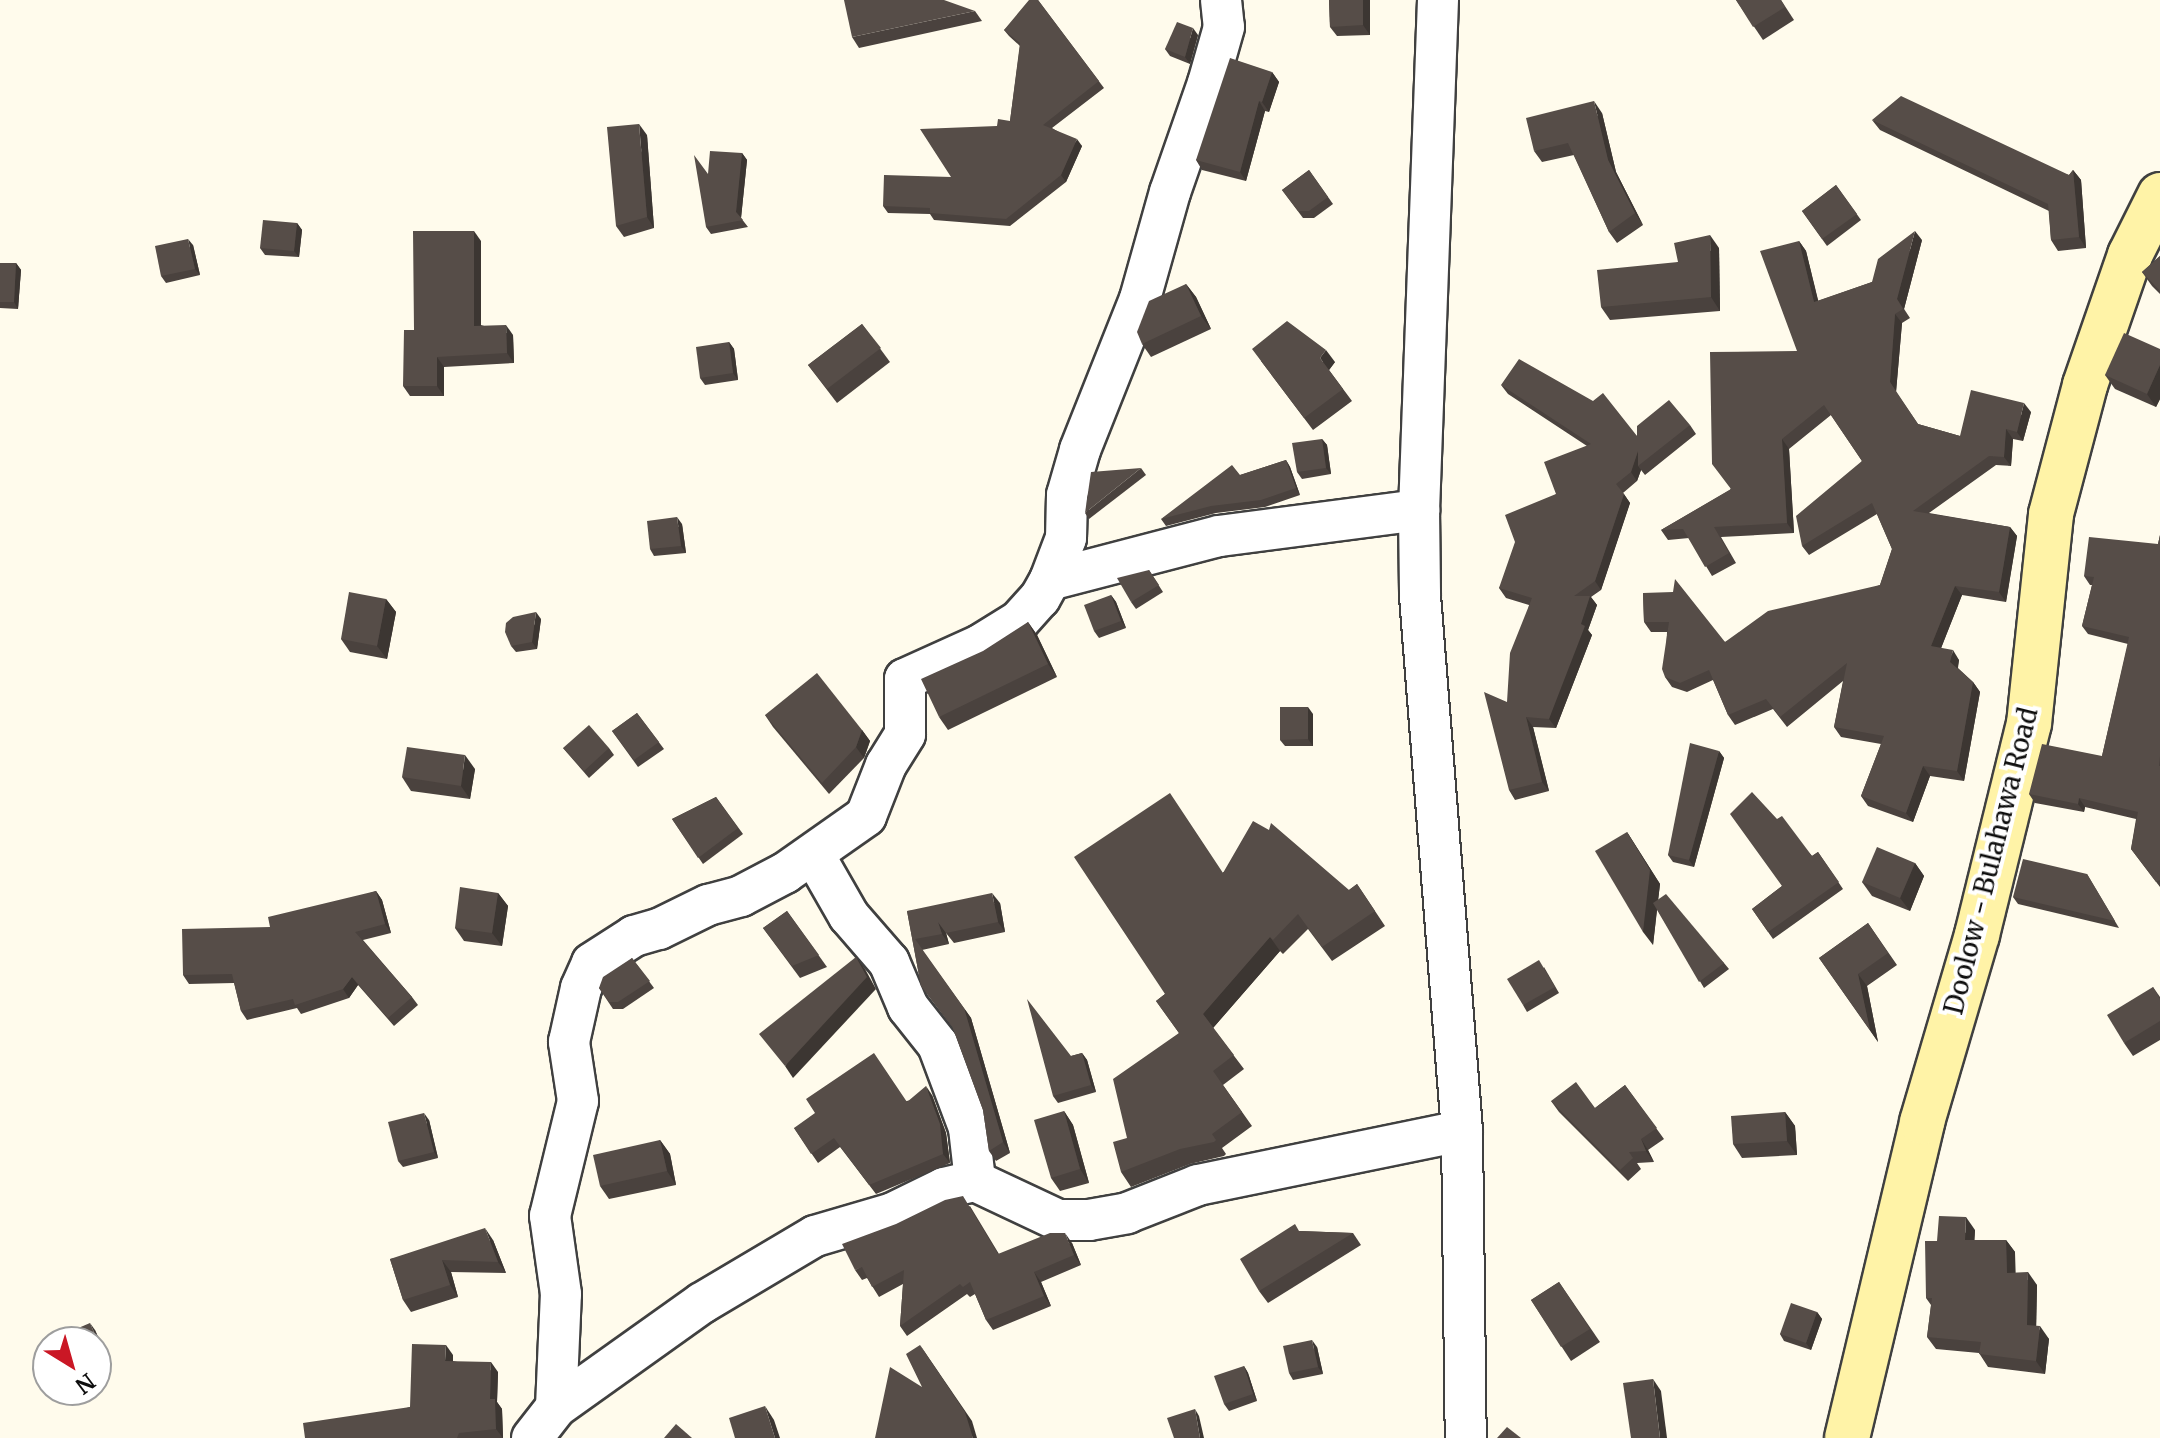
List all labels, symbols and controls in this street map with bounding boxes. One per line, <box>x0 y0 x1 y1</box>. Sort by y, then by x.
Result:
street label: Doolow - Bulahawa Road <box>1938 704 2044 1018</box>
north arrow <box>32 1326 112 1406</box>
text: N <box>70 1367 101 1400</box>

